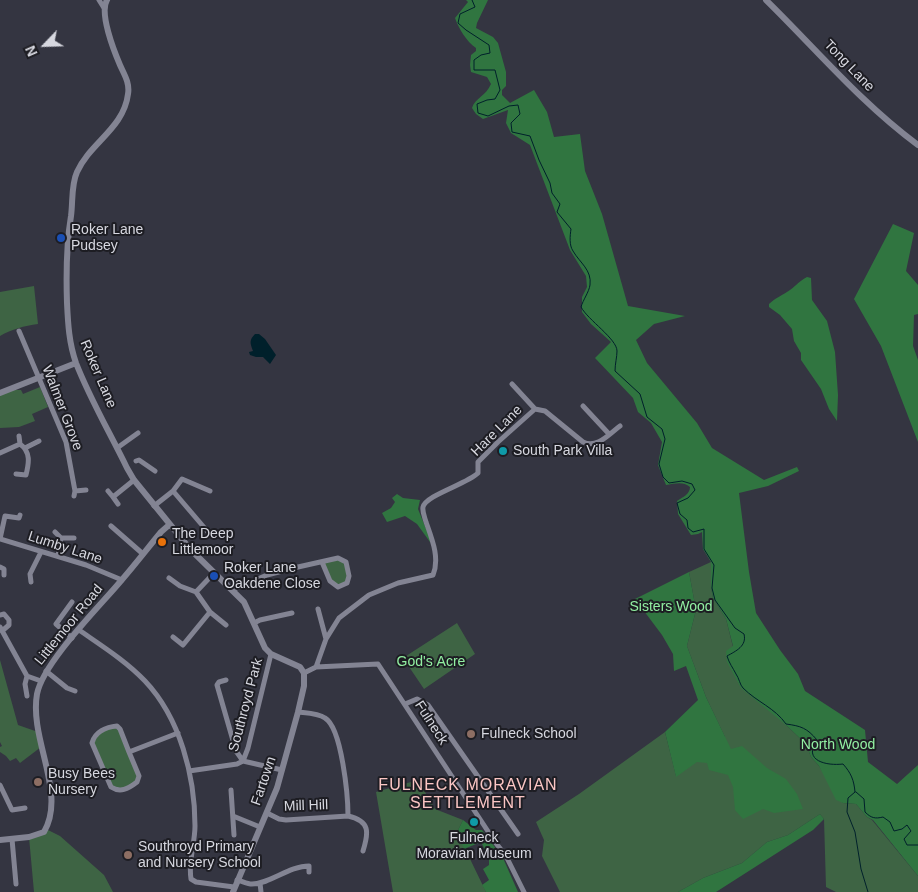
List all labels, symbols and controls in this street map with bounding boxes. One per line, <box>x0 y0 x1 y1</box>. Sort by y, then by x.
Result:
north arrow <box>20 20 70 70</box>
street label: Tong Lane <box>820 37 878 95</box>
text: N <box>22 43 41 59</box>
place label: Roker Lane Pudsey <box>71 222 143 254</box>
marker: Roker Lane Pudsey <box>55 232 67 244</box>
street label: Roker Lane <box>76 337 120 411</box>
street label: Walmer Grove <box>38 363 86 453</box>
street label: Hare Lane <box>468 402 526 460</box>
place label: South Park Villa <box>513 443 612 459</box>
marker: South Park Villa <box>497 445 509 457</box>
place label: The Deep Littlemoor <box>172 526 233 558</box>
street label: Lumby Lane <box>26 528 104 568</box>
marker: The Deep Littlemoor <box>156 536 168 548</box>
place label: Roker Lane Oakdene Close <box>224 560 321 592</box>
marker: Roker Lane Oakdene Close <box>208 570 220 582</box>
street label: Littlemoor Road <box>31 581 107 669</box>
park label: Sisters Wood <box>630 599 712 615</box>
park label: God's Acre <box>397 654 465 670</box>
street label: Southroyd Park <box>225 656 267 754</box>
street label: Fulneck <box>411 698 451 748</box>
place label: Fulneck School <box>481 726 577 742</box>
marker: Fulneck School <box>465 728 477 740</box>
park label: North Wood <box>801 737 875 753</box>
street label: Fartown <box>248 754 280 808</box>
place label: Busy Bees Nursery <box>48 766 115 799</box>
marker: Busy Bees Nursery <box>32 776 44 788</box>
district label: FULNECK MORAVIAN SETTLEMENT <box>376 776 560 814</box>
street label: Mill Hill <box>284 797 328 815</box>
marker: Fulneck Moravian Museum <box>468 816 480 828</box>
place label: Fulneck Moravian Museum <box>416 830 532 862</box>
place label: Southroyd Primary and Nursery School <box>138 839 261 872</box>
marker: Southroyd Primary and Nursery School <box>122 849 134 861</box>

